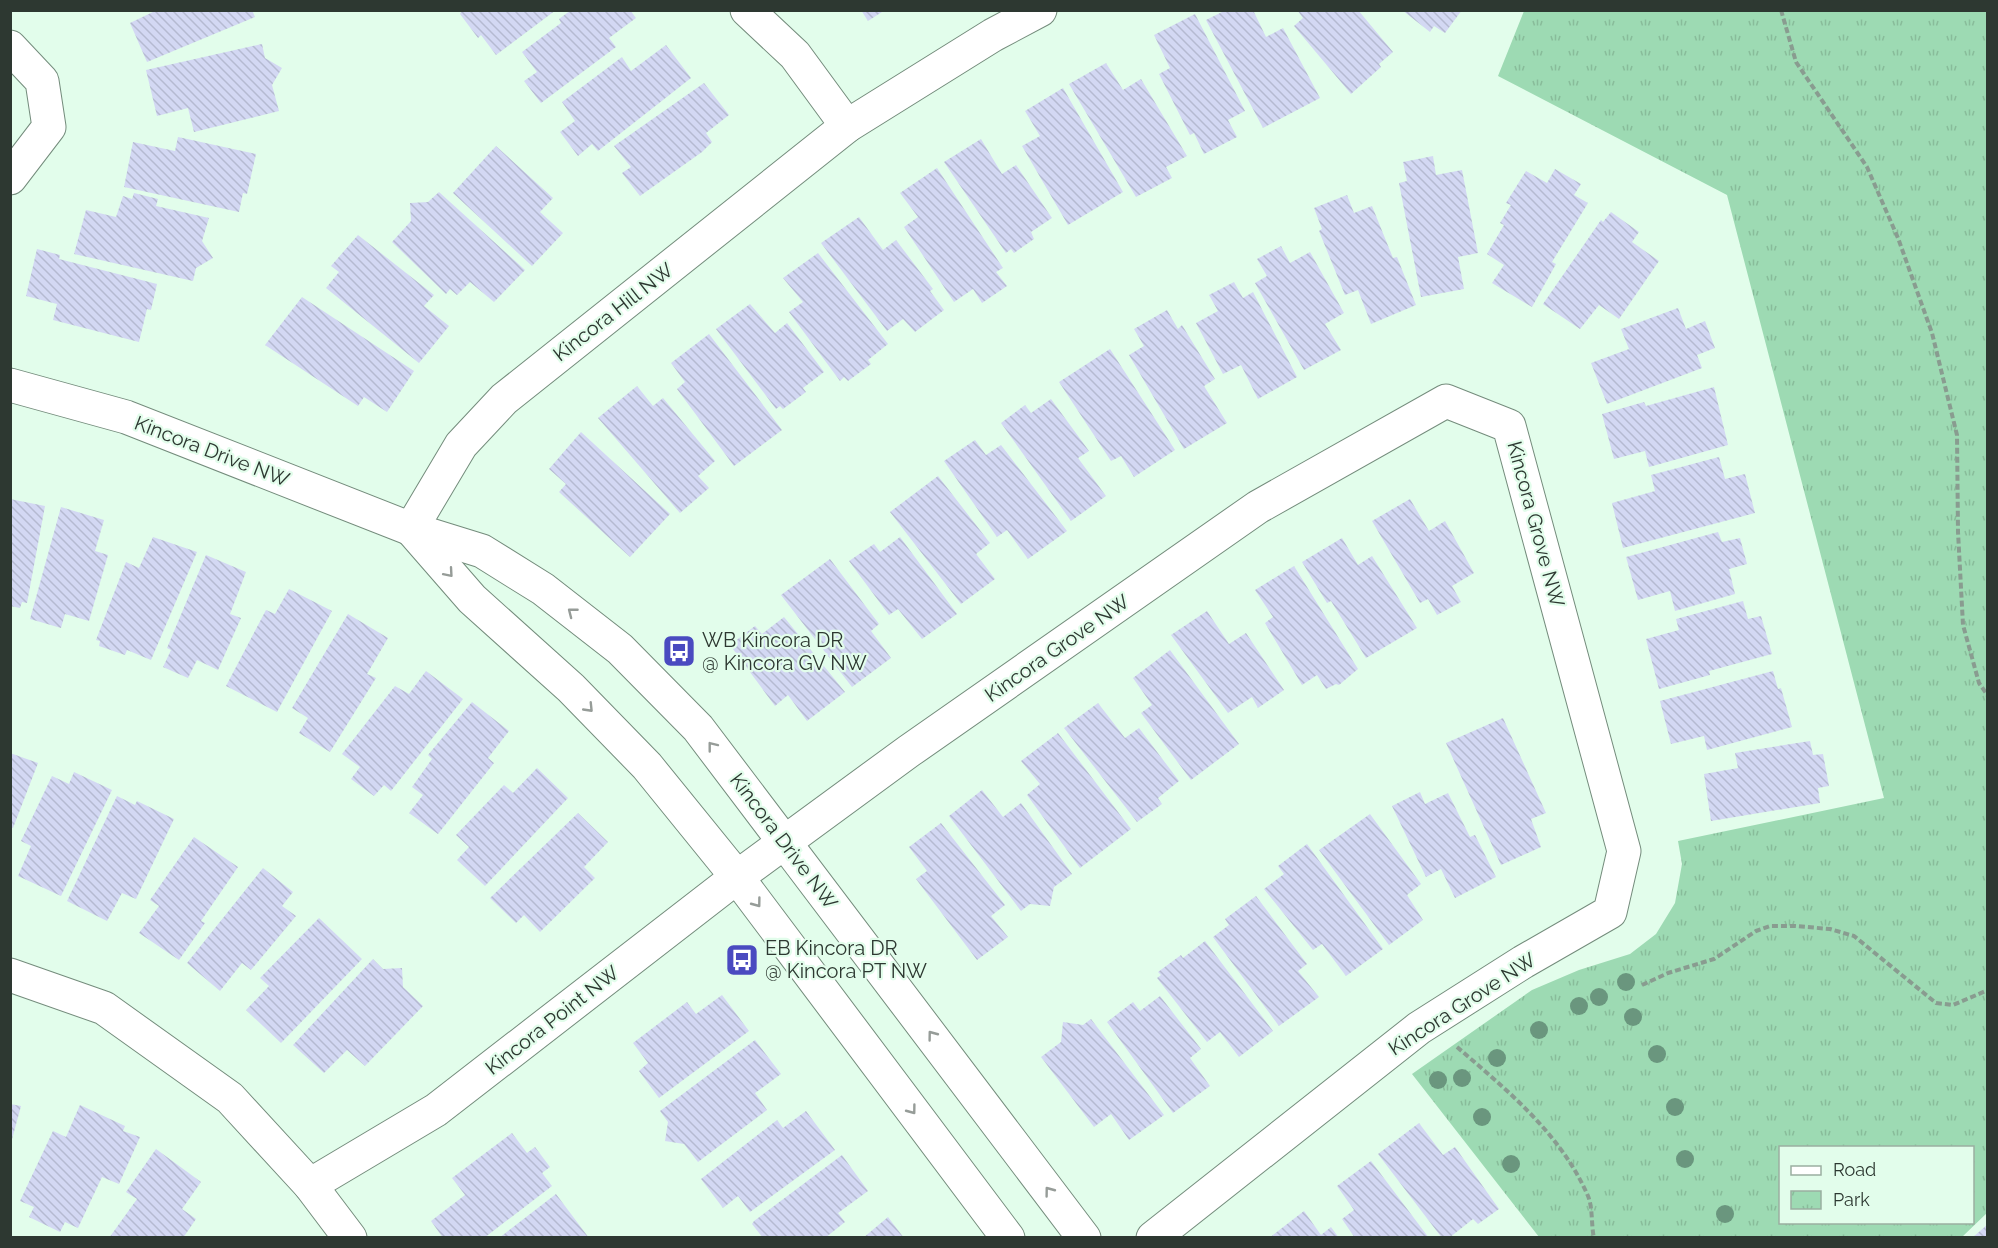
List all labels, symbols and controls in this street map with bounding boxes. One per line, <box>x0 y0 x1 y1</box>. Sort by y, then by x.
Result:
street label: Kincora Hill NW <box>548 258 678 366</box>
street label: Kincora Drive NW <box>131 410 293 492</box>
street label: Kincora Grove NW <box>1502 438 1570 610</box>
one-way arrow <box>442 566 453 577</box>
street label: Kincora Grove NW <box>980 589 1134 707</box>
one-way arrow <box>567 608 578 619</box>
place label: WB Kincora DR @ Kincora GV NW <box>702 628 867 675</box>
bus stop icon: WB Kincora DR @ Kincora GV NW <box>661 633 697 669</box>
one-way arrow <box>582 700 593 711</box>
one-way arrow <box>708 742 719 753</box>
street label: Kincora Drive NW <box>725 768 843 914</box>
one-way arrow <box>750 897 761 908</box>
place label: EB Kincora DR @ Kincora PT NW <box>765 936 927 983</box>
bus stop icon: EB Kincora DR @ Kincora PT NW <box>724 942 760 978</box>
street label: Kincora Grove NW <box>1384 947 1540 1061</box>
street label: Kincora Point NW <box>480 960 624 1080</box>
one-way arrow <box>928 1031 939 1042</box>
one-way arrow <box>905 1103 916 1114</box>
legend <box>1779 1146 1974 1224</box>
text: Road <box>1833 1159 1876 1180</box>
one-way arrow <box>1045 1186 1056 1197</box>
text: Park <box>1833 1189 1870 1210</box>

